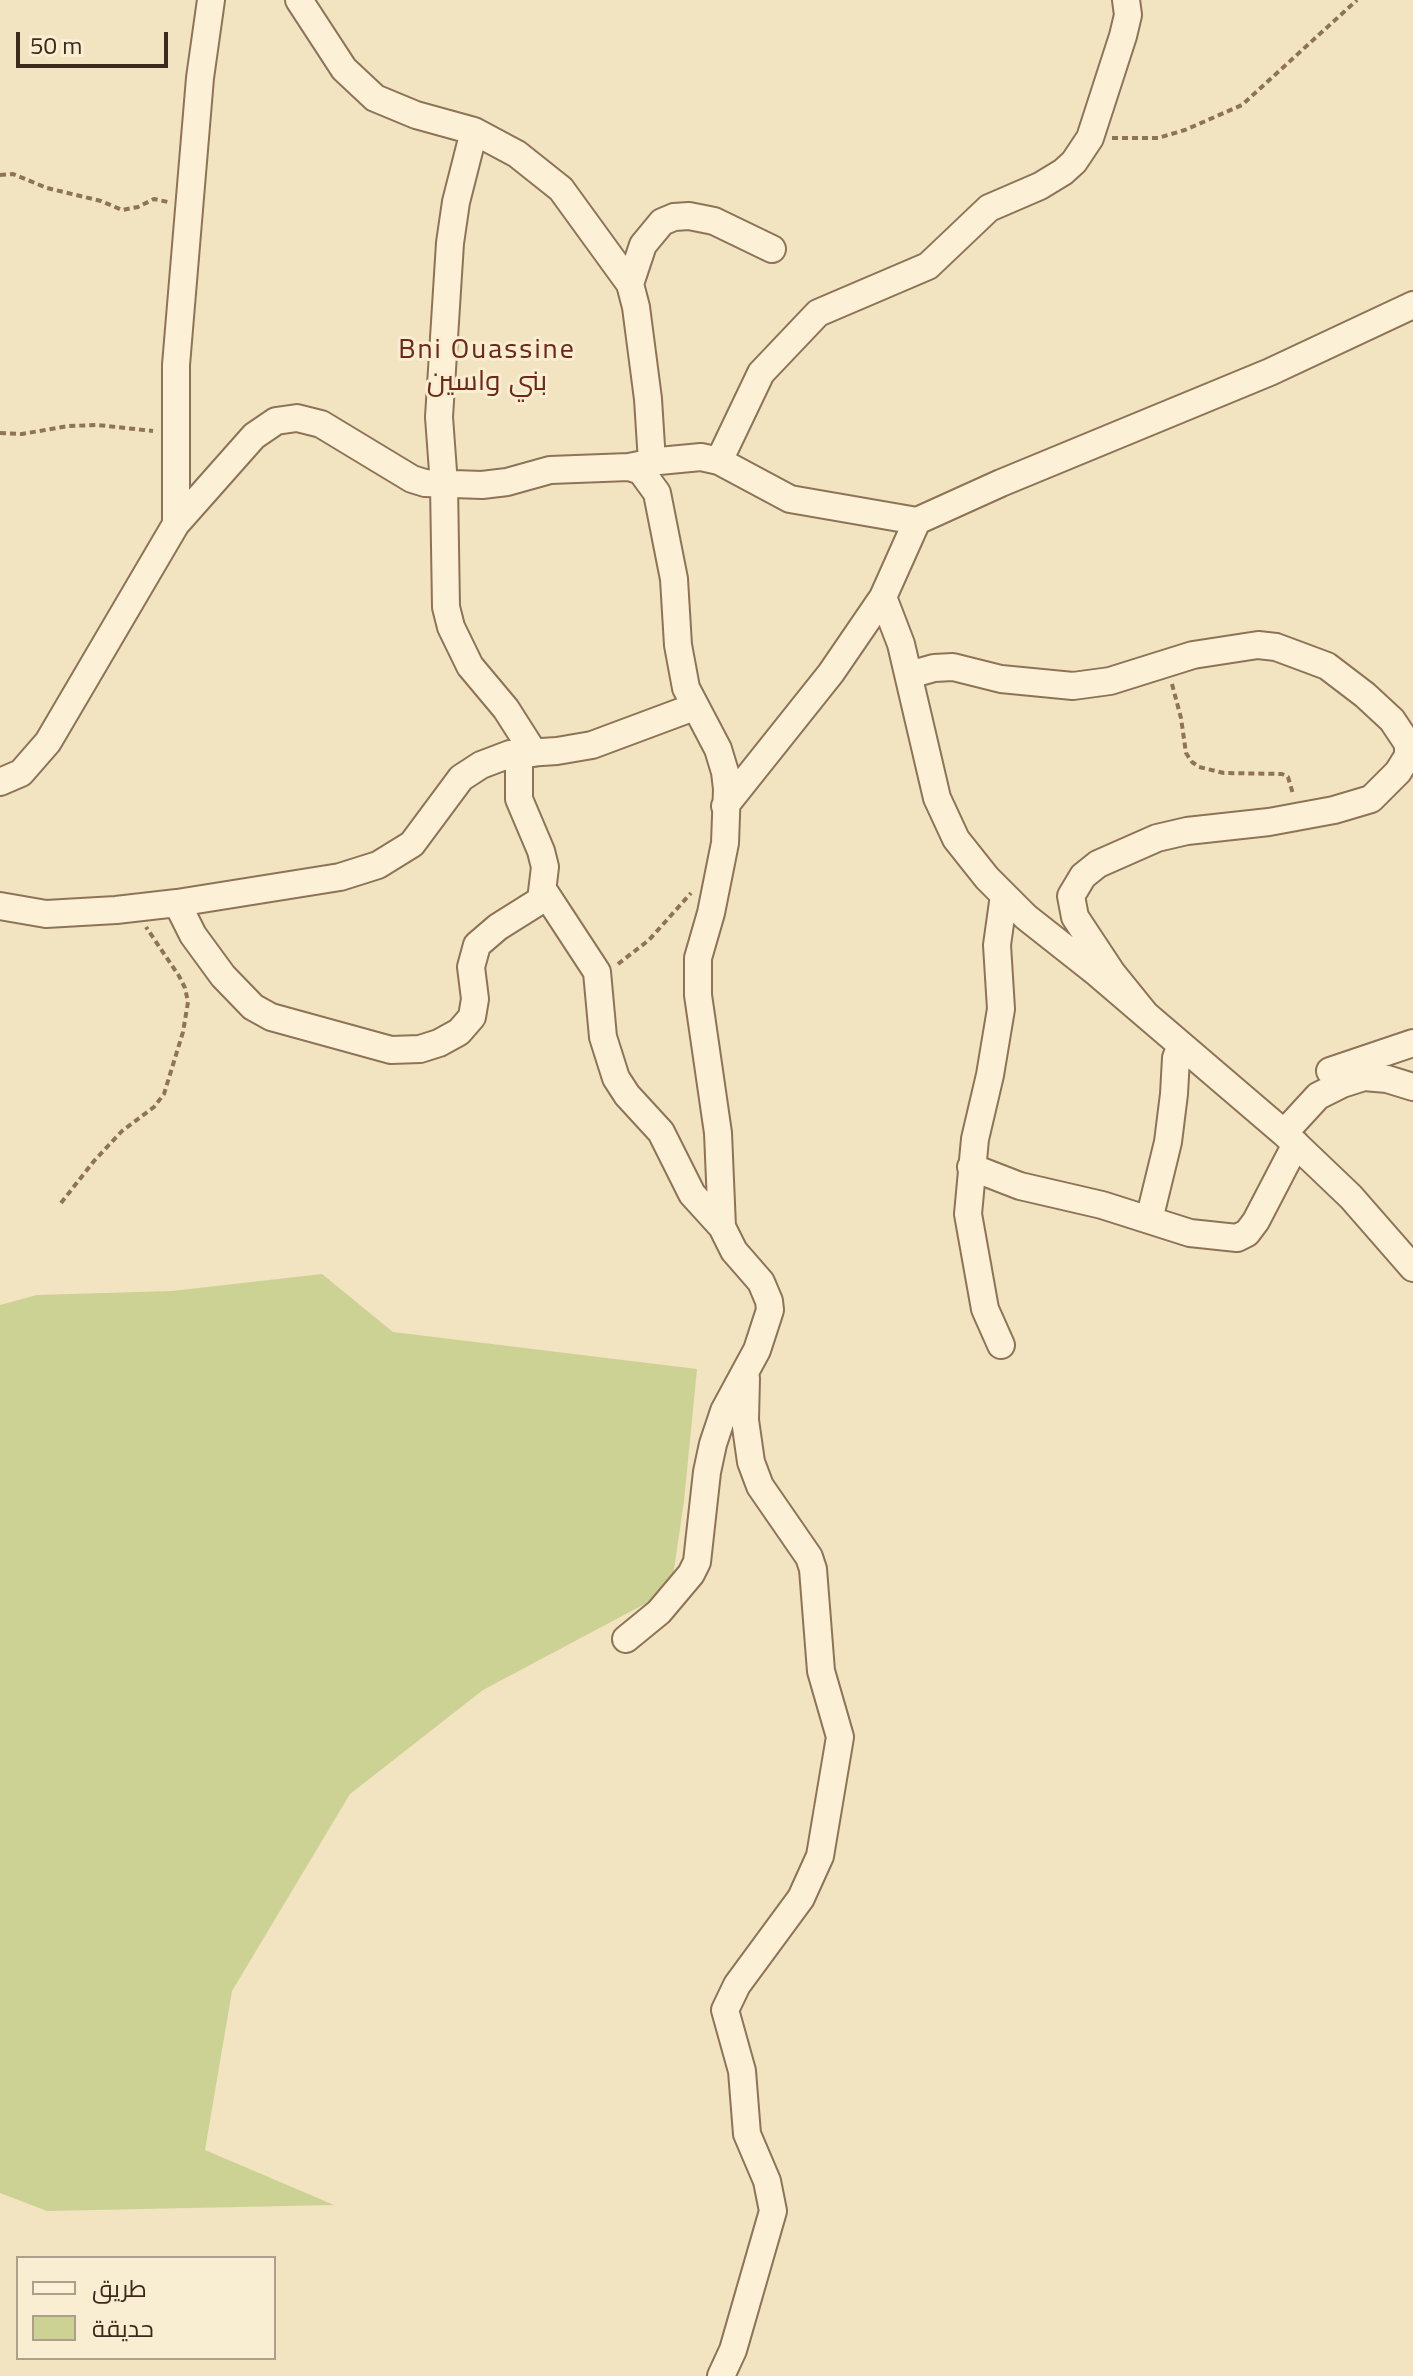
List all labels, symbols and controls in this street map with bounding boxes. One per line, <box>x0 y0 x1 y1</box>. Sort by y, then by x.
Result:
scale bar <box>20 16 172 66</box>
text: 50 m <box>30 23 82 68</box>
district label: Bni Ouassine بني واسين <box>398 336 576 402</box>
legend <box>16 2256 276 2360</box>
text: طريق <box>92 2266 147 2311</box>
text: حديقة <box>92 2306 154 2351</box>

